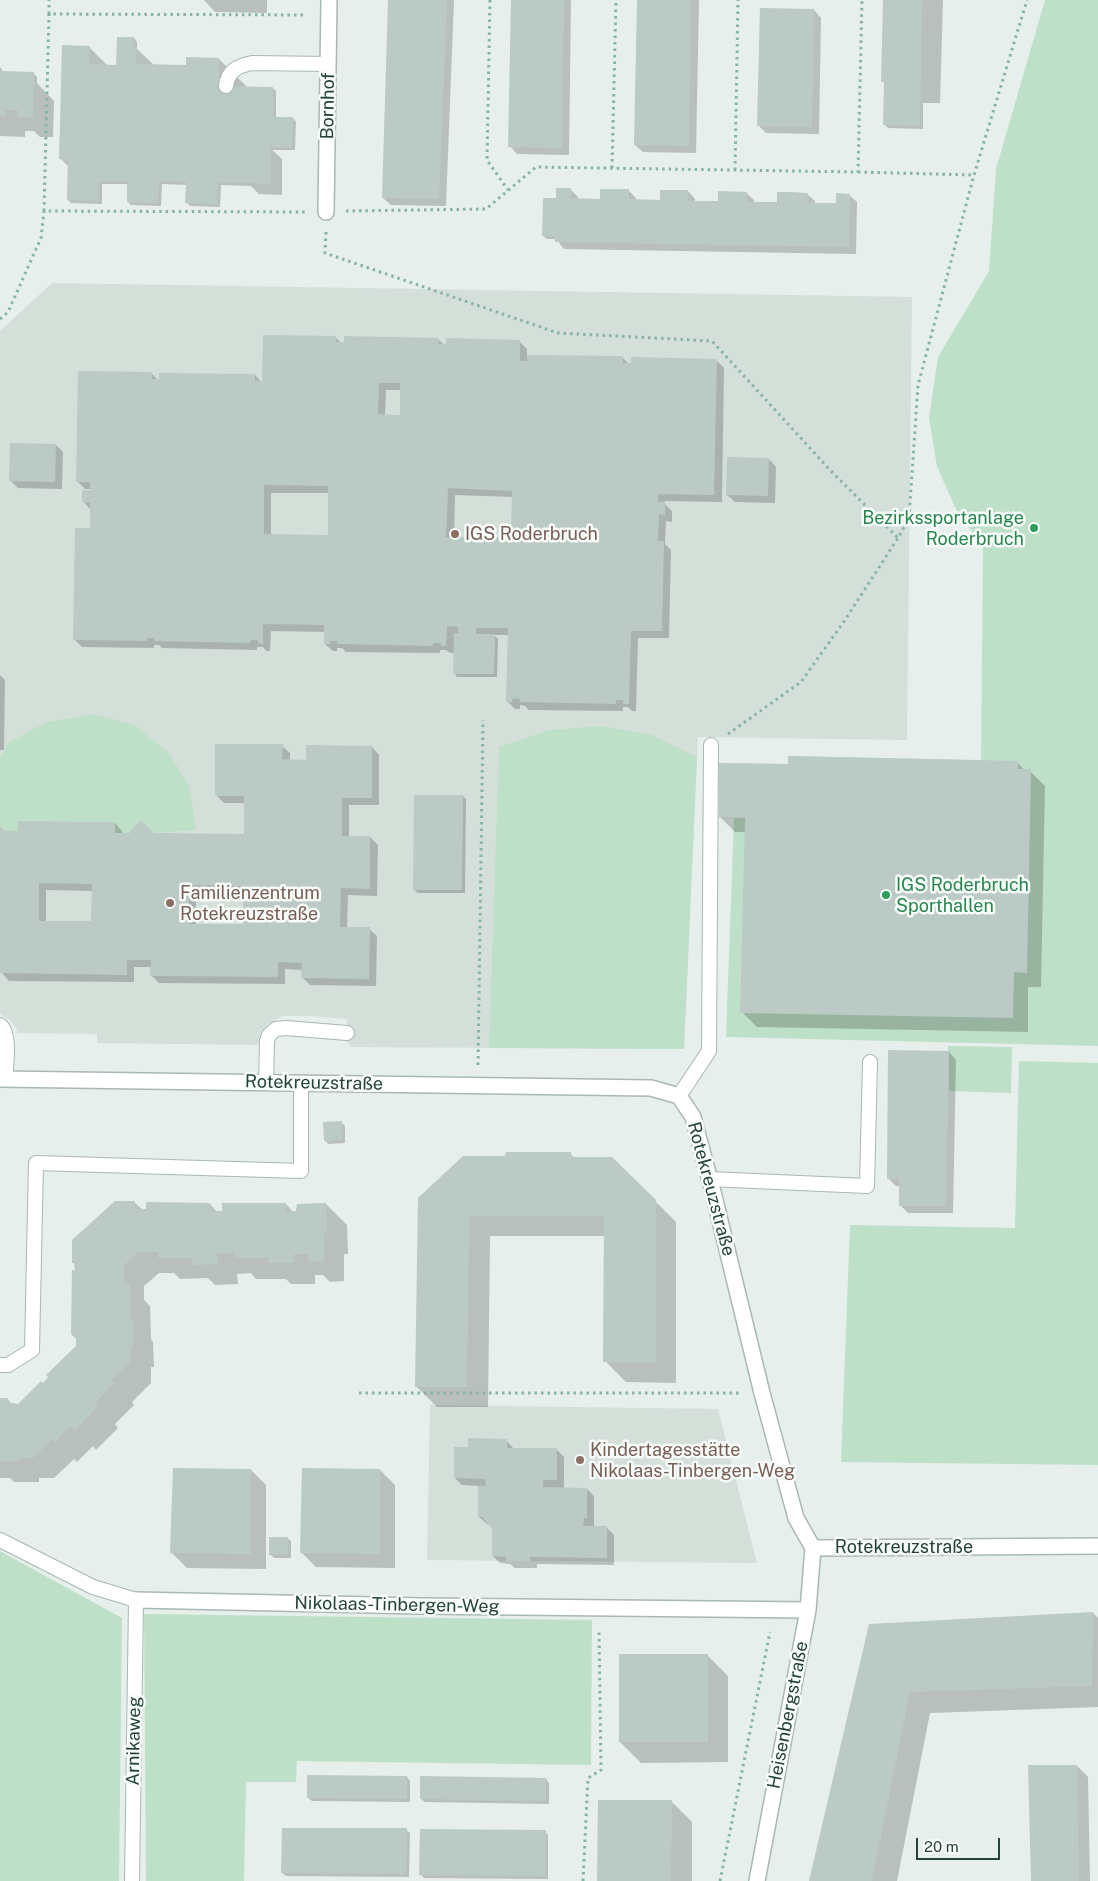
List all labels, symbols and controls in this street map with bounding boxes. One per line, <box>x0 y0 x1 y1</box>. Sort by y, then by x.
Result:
street label: Bornhof <box>317 72 339 140</box>
place label: Bezirkssportanlage Roderbruch <box>862 507 1024 550</box>
marker: Bezirkssportanlage Roderbruch <box>1028 522 1040 534</box>
place label: IGS Roderbruch <box>465 523 598 545</box>
marker: IGS Roderbruch <box>449 528 461 540</box>
place label: IGS Roderbruch Sporthallen <box>896 874 1029 916</box>
place label: Familienzentrum Rotekreuzstraße <box>180 882 320 924</box>
marker: IGS Roderbruch Sporthallen <box>880 889 892 901</box>
marker: Familienzentrum Rotekreuzstraße <box>164 897 176 909</box>
street label: Rotekreuzstraße <box>245 1071 383 1095</box>
street label: Rotekreuzstraße <box>683 1119 739 1259</box>
place label: Kindertagesstätte Nikolaas-Tinbergen-Weg <box>590 1439 795 1482</box>
marker: Kindertagesstätte Nikolaas-Tinbergen-Weg <box>574 1454 586 1466</box>
street label: Rotekreuzstraße <box>835 1536 973 1558</box>
street label: Nikolaas-Tinbergen-Weg <box>294 1592 500 1618</box>
street label: Heisenbergstraße <box>763 1639 813 1791</box>
street label: Arnikaweg <box>122 1696 146 1786</box>
scale bar <box>918 1828 1002 1860</box>
text: 20 m <box>924 1838 959 1855</box>

